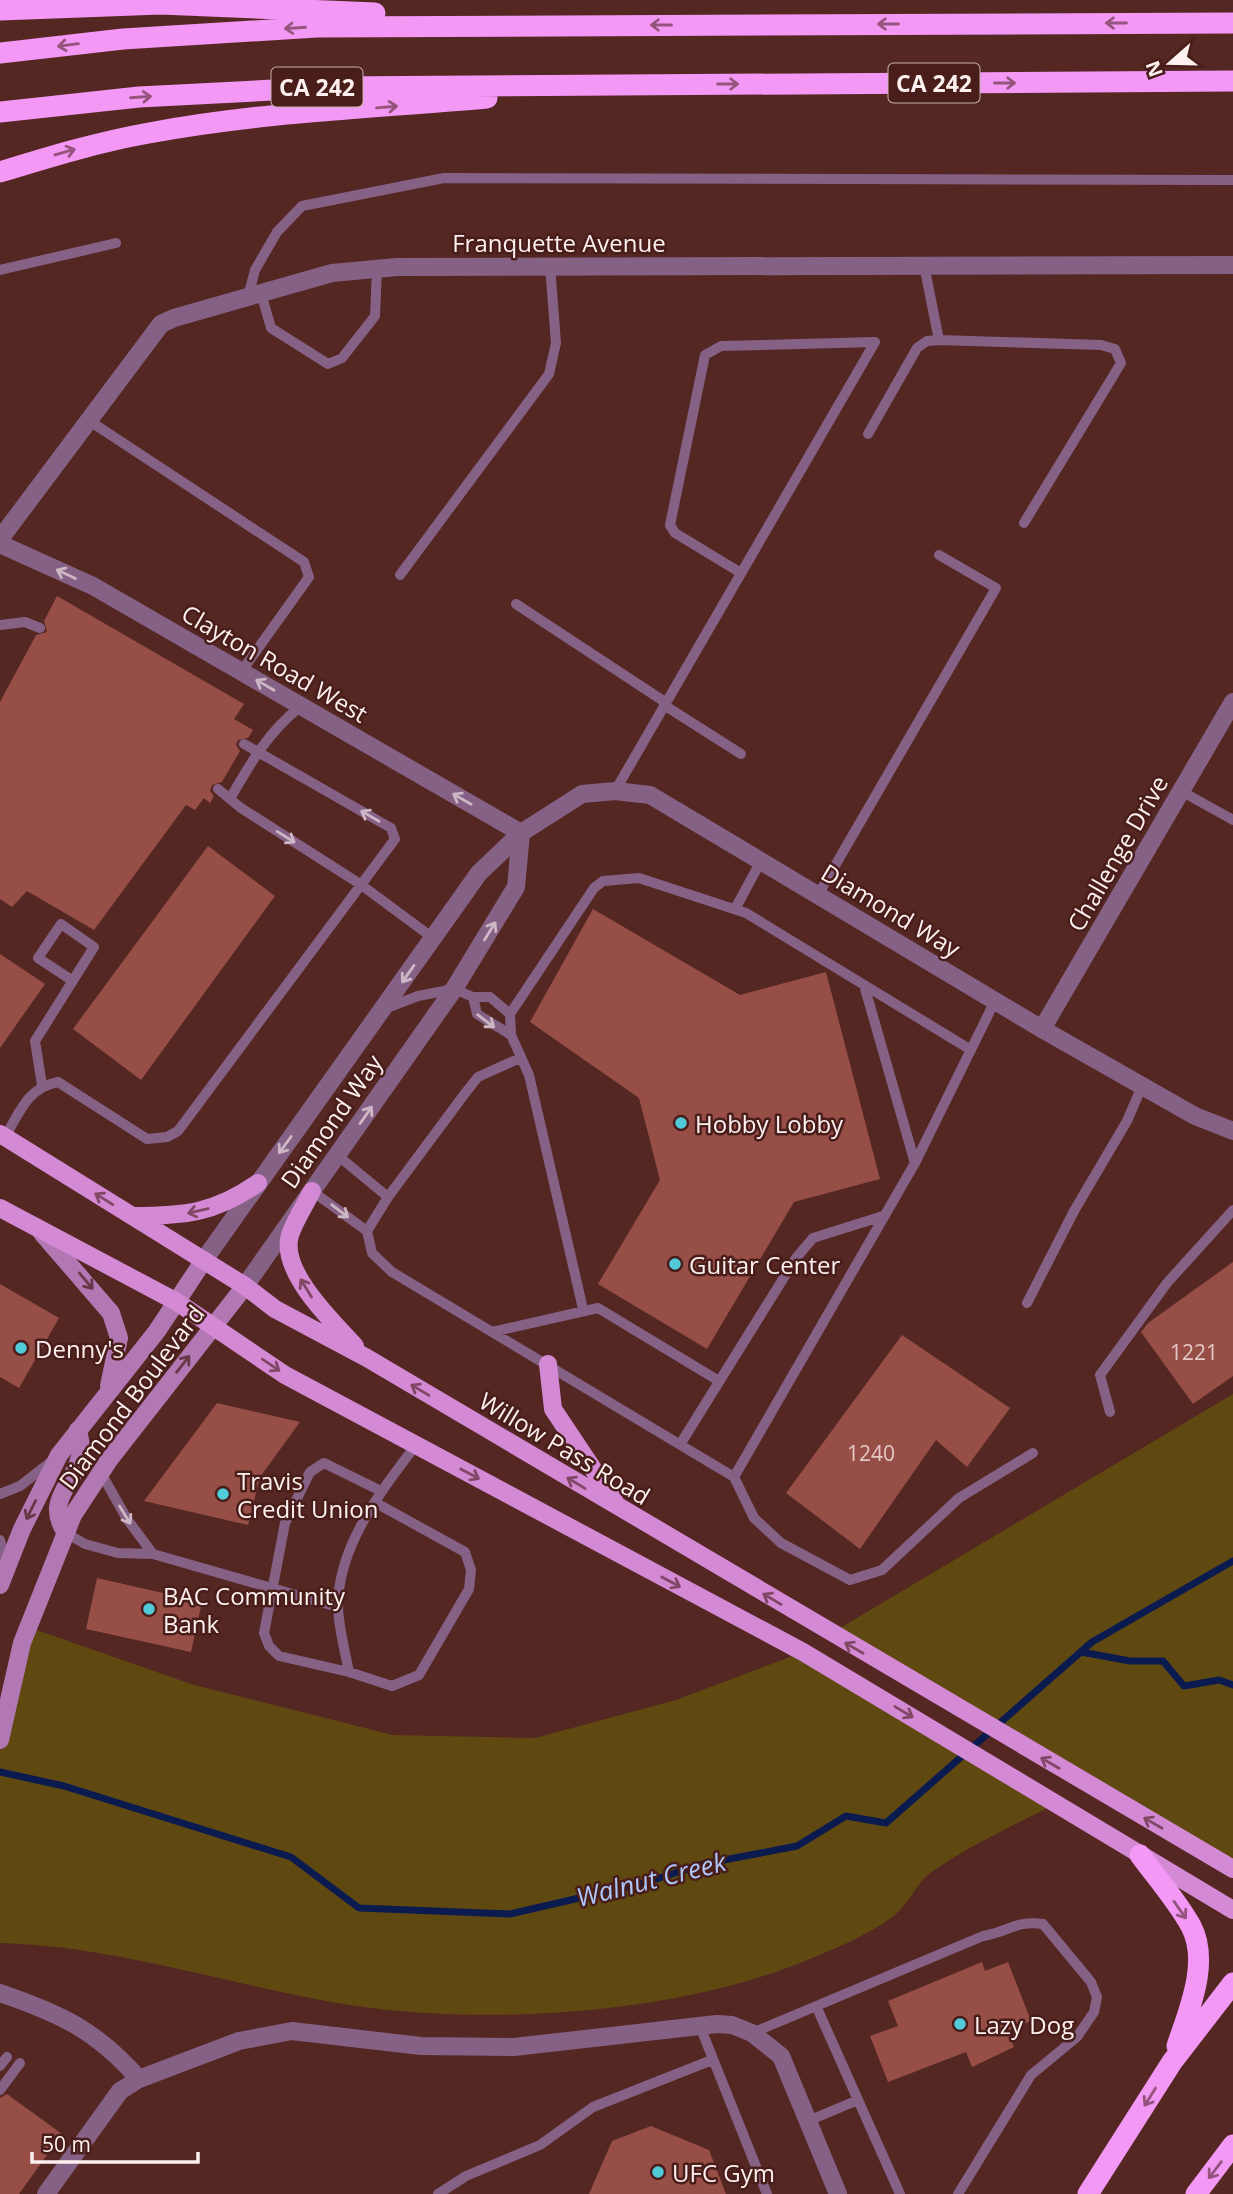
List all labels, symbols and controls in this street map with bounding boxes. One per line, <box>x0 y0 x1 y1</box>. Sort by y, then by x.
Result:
one-way arrow <box>1105 16 1128 30</box>
one-way arrow <box>877 17 900 31</box>
one-way arrow <box>650 18 673 32</box>
one-way arrow <box>284 22 307 35</box>
north arrow <box>1135 28 1205 98</box>
one-way arrow <box>57 39 80 52</box>
text: N <box>1139 57 1169 81</box>
road number: CA 242 <box>888 64 979 102</box>
road number: CA 242 <box>272 68 362 106</box>
one-way arrow <box>993 76 1016 89</box>
one-way arrow <box>717 77 740 91</box>
one-way arrow <box>129 90 152 103</box>
one-way arrow <box>375 100 398 113</box>
one-way arrow <box>54 145 76 158</box>
street label: Franquette Avenue <box>452 226 666 259</box>
one-way arrow <box>56 567 77 580</box>
street label: Clayton Road West <box>176 596 374 730</box>
one-way arrow <box>255 678 275 692</box>
street label: Challenge Drive <box>1059 769 1175 937</box>
one-way arrow <box>452 791 472 805</box>
one-way arrow <box>361 809 381 823</box>
one-way arrow <box>276 829 295 844</box>
street label: Diamond Way <box>815 856 967 965</box>
one-way arrow <box>483 921 497 941</box>
one-way arrow <box>401 964 415 983</box>
one-way arrow <box>477 1013 495 1028</box>
street label: Diamond Way <box>273 1047 390 1195</box>
one-way arrow <box>358 1106 373 1125</box>
place label: Hobby Lobby <box>695 1107 844 1140</box>
marker: Hobby Lobby <box>673 1115 689 1131</box>
one-way arrow <box>278 1135 292 1154</box>
one-way arrow <box>94 1191 114 1205</box>
one-way arrow <box>330 1203 349 1218</box>
one-way arrow <box>187 1205 210 1218</box>
place label: Guitar Center <box>689 1248 841 1281</box>
marker: Guitar Center <box>667 1256 683 1272</box>
one-way arrow <box>78 1271 94 1289</box>
one-way arrow <box>299 1279 313 1299</box>
street label: Diamond Boulevard <box>51 1298 211 1496</box>
place label: Denny's <box>35 1332 124 1365</box>
house number: 1221 <box>1170 1338 1218 1366</box>
marker: Denny's <box>13 1340 29 1356</box>
one-way arrow <box>176 1356 191 1374</box>
one-way arrow <box>261 1358 280 1372</box>
one-way arrow <box>411 1383 431 1397</box>
street label: Willow Pass Road <box>473 1384 657 1512</box>
house number: 1240 <box>847 1439 895 1467</box>
place label: Travis Credit Union <box>237 1464 378 1525</box>
one-way arrow <box>460 1467 480 1481</box>
one-way arrow <box>566 1476 586 1490</box>
marker: Travis Credit Union <box>215 1486 231 1502</box>
one-way arrow <box>23 1499 37 1520</box>
one-way arrow <box>119 1504 133 1524</box>
one-way arrow <box>660 1575 681 1589</box>
place label: BAC Community Bank <box>163 1579 346 1640</box>
one-way arrow <box>762 1592 782 1606</box>
marker: BAC Community Bank <box>141 1601 157 1617</box>
one-way arrow <box>844 1640 864 1654</box>
one-way arrow <box>893 1705 913 1719</box>
one-way arrow <box>1041 1755 1061 1769</box>
one-way arrow <box>1143 1815 1163 1829</box>
water label: Walnut Creek <box>572 1843 731 1915</box>
one-way arrow <box>1172 1901 1187 1920</box>
place label: Lazy Dog <box>974 2008 1074 2041</box>
marker: Lazy Dog <box>952 2016 968 2032</box>
one-way arrow <box>1142 2087 1156 2107</box>
scale bar <box>32 2120 198 2164</box>
text: 50 m <box>42 2130 91 2158</box>
place label: UFC Gym <box>672 2156 775 2189</box>
one-way arrow <box>1207 2160 1222 2178</box>
marker: UFC Gym <box>650 2164 666 2180</box>

